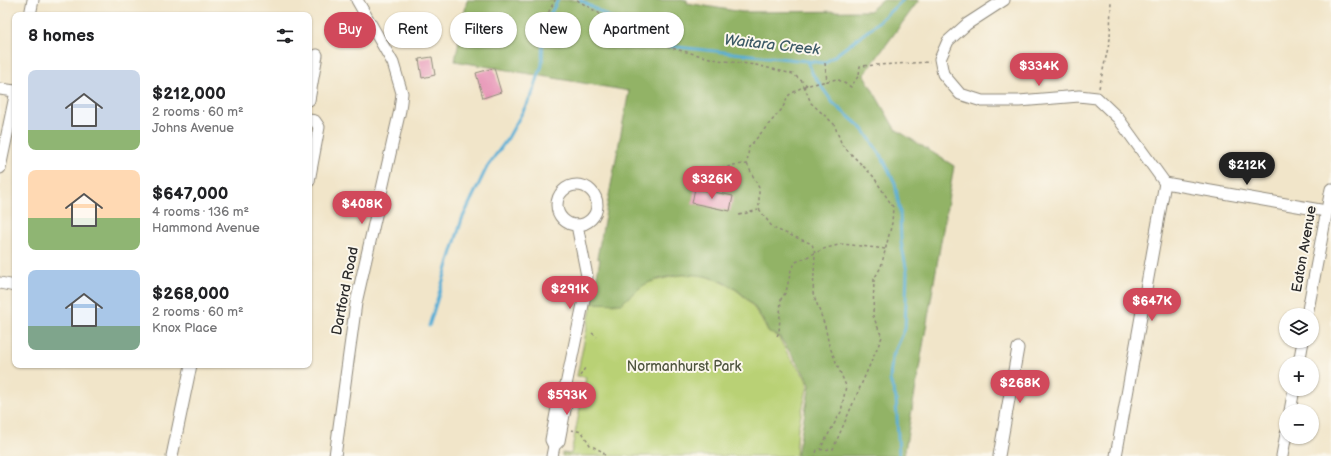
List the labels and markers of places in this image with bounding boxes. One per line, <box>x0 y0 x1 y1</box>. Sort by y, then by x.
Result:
pin: $334K <box>1011 53 1067 87</box>
pin: $212K <box>1219 152 1275 186</box>
pin: $326K <box>684 166 740 200</box>
pin: $408K <box>334 191 390 225</box>
pin: $291K <box>542 276 598 310</box>
pin: $647K <box>1124 288 1180 322</box>
pin: $268K <box>992 370 1048 404</box>
pin: $593K <box>539 382 595 416</box>

